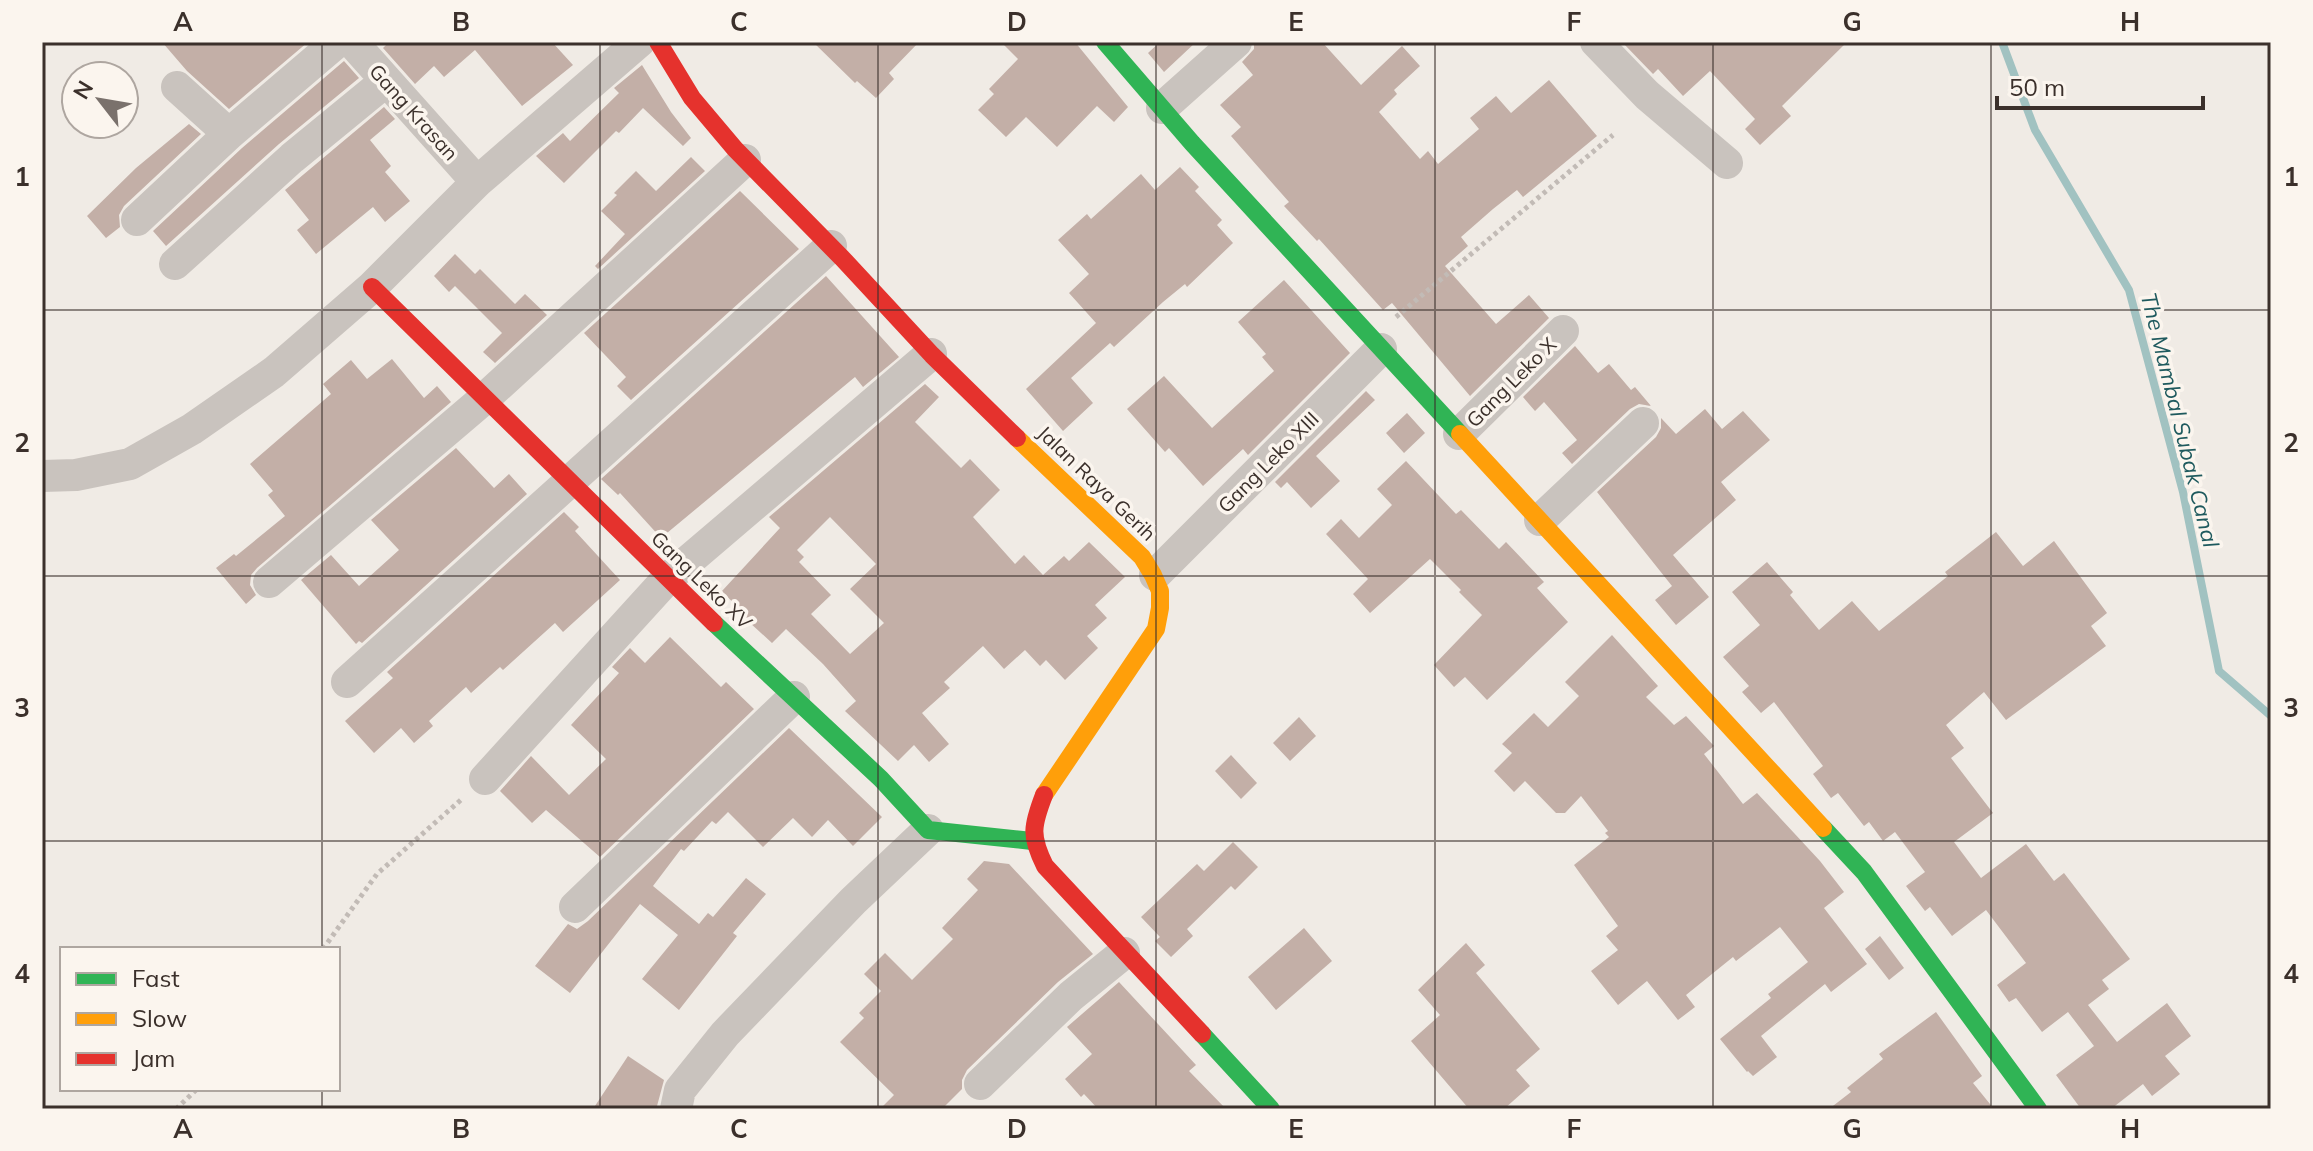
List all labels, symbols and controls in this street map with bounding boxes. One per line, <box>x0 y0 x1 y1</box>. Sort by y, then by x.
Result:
text: A <box>173 5 193 38</box>
text: B <box>452 5 470 38</box>
text: C <box>730 5 748 38</box>
text: D <box>1007 5 1027 38</box>
text: E <box>1288 5 1304 38</box>
text: F <box>1567 5 1582 38</box>
text: G <box>1842 5 1862 38</box>
text: H <box>2120 5 2140 38</box>
street label: Gang Krasan <box>364 59 464 165</box>
north arrow <box>60 60 140 140</box>
scale bar <box>1997 60 2203 110</box>
text: 50 m <box>2009 72 2065 102</box>
text: N <box>67 75 99 104</box>
text: 1 <box>14 160 30 193</box>
text: 1 <box>2283 160 2299 193</box>
water label: The Mambal Subak Canal <box>2135 290 2225 551</box>
street label: Gang Leko X <box>1461 332 1561 432</box>
street label: Gang Leko XIII <box>1212 406 1324 518</box>
street label: Jalan Raya Gerih <box>1033 420 1161 546</box>
text: 2 <box>14 426 30 459</box>
text: 2 <box>2283 426 2299 459</box>
street label: Gang Leko XV <box>646 526 758 634</box>
text: 3 <box>14 691 30 724</box>
text: 3 <box>2283 691 2299 724</box>
legend <box>60 947 340 1091</box>
text: 4 <box>14 957 30 990</box>
text: 4 <box>2283 957 2299 990</box>
text: Fast <box>132 963 180 993</box>
text: Slow <box>132 1003 187 1033</box>
text: Jam <box>132 1043 175 1073</box>
text: A <box>173 1112 193 1145</box>
text: B <box>452 1112 470 1145</box>
text: C <box>730 1112 748 1145</box>
text: D <box>1007 1112 1027 1145</box>
text: E <box>1288 1112 1304 1145</box>
text: F <box>1567 1112 1582 1145</box>
text: G <box>1842 1112 1862 1145</box>
text: H <box>2120 1112 2140 1145</box>

